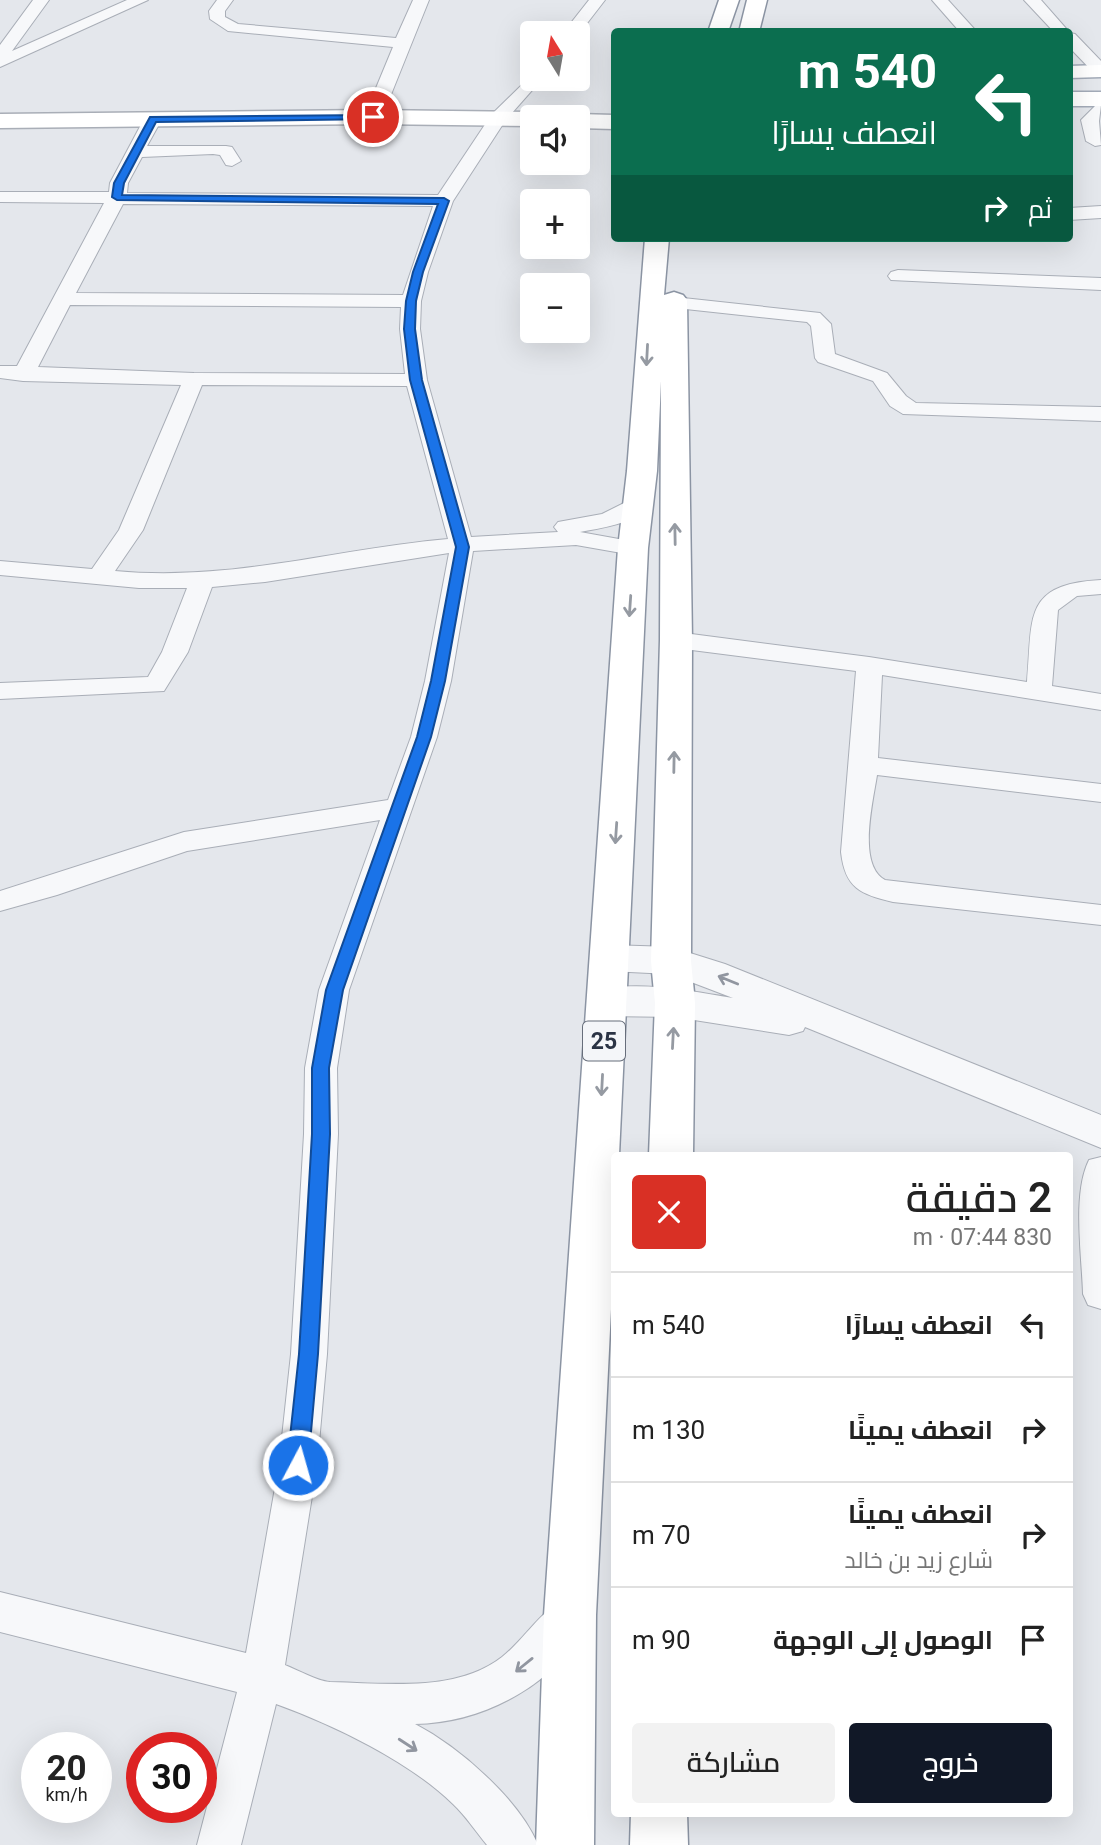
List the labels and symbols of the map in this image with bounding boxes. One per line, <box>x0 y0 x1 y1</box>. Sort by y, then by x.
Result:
north arrow <box>520 21 590 91</box>
pin <box>343 87 403 147</box>
one-way arrow <box>640 343 653 366</box>
one-way arrow <box>669 523 682 546</box>
one-way arrow <box>623 594 636 617</box>
one-way arrow <box>668 750 681 773</box>
one-way arrow <box>609 821 622 844</box>
one-way arrow <box>717 973 739 986</box>
road number: 25 <box>583 1022 625 1060</box>
one-way arrow <box>667 1027 680 1050</box>
one-way arrow <box>595 1073 608 1096</box>
position arrow <box>261 1428 335 1502</box>
one-way arrow <box>516 1657 534 1672</box>
speed limit sign: 30 <box>126 1732 217 1823</box>
one-way arrow <box>398 1737 417 1752</box>

